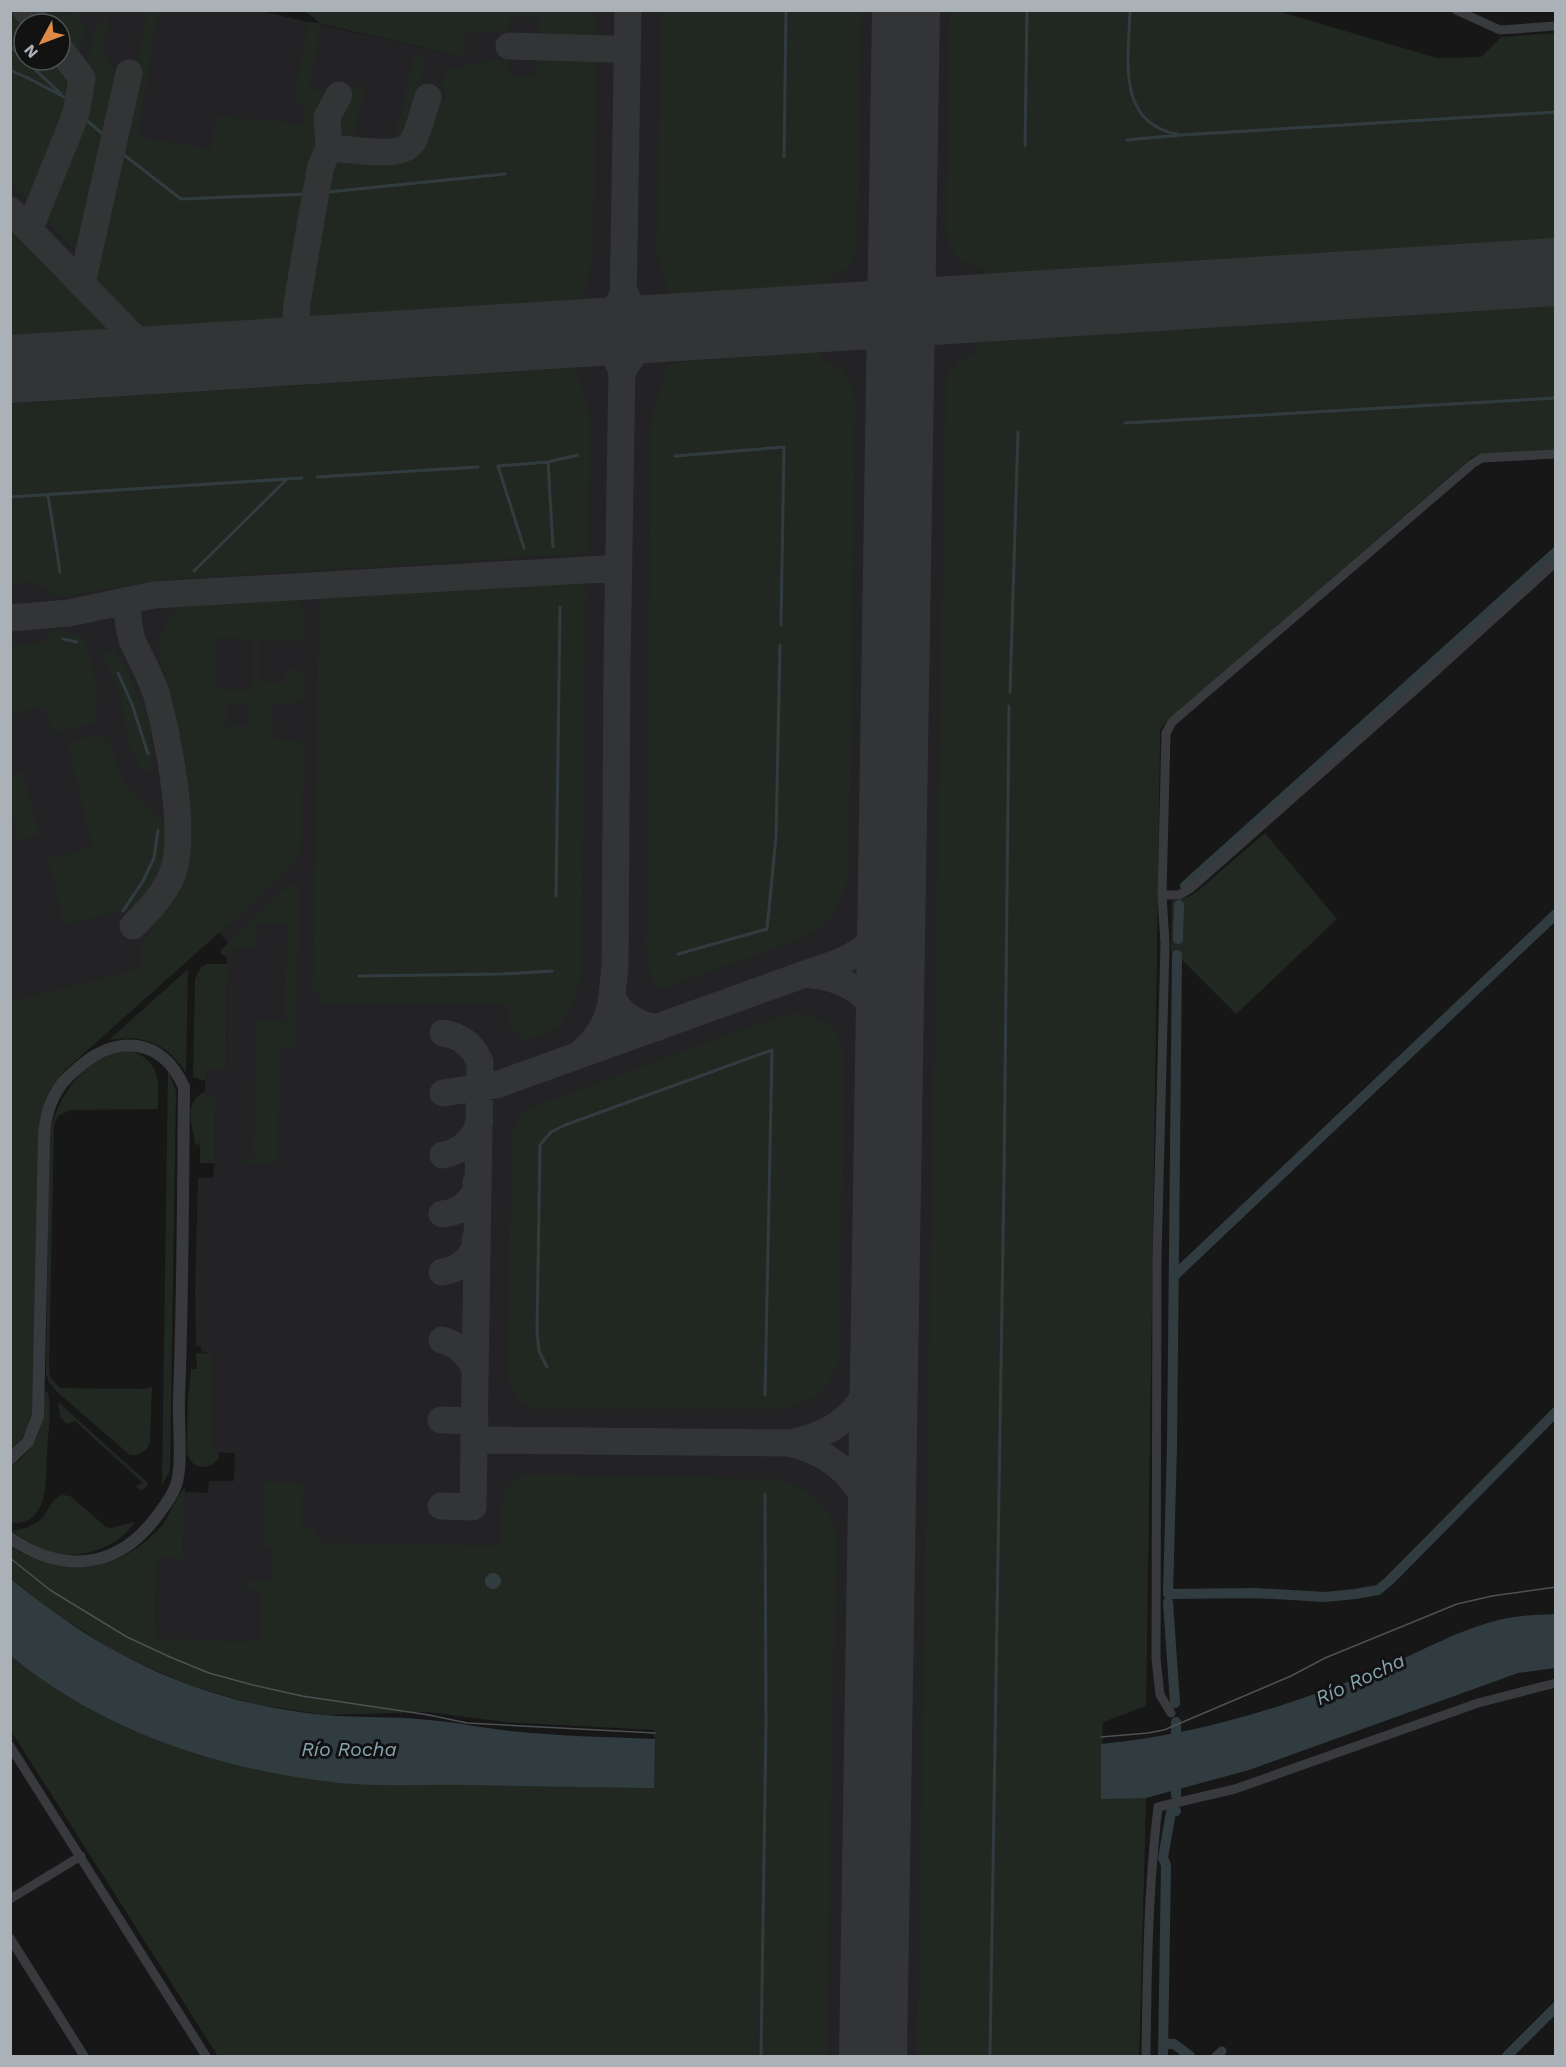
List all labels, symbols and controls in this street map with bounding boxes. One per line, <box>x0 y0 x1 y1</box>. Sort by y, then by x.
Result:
north arrow <box>12 12 72 72</box>
text: N <box>20 41 42 62</box>
water label: Río Rocha <box>1312 1648 1408 1710</box>
water label: Río Rocha <box>301 1737 397 1761</box>

